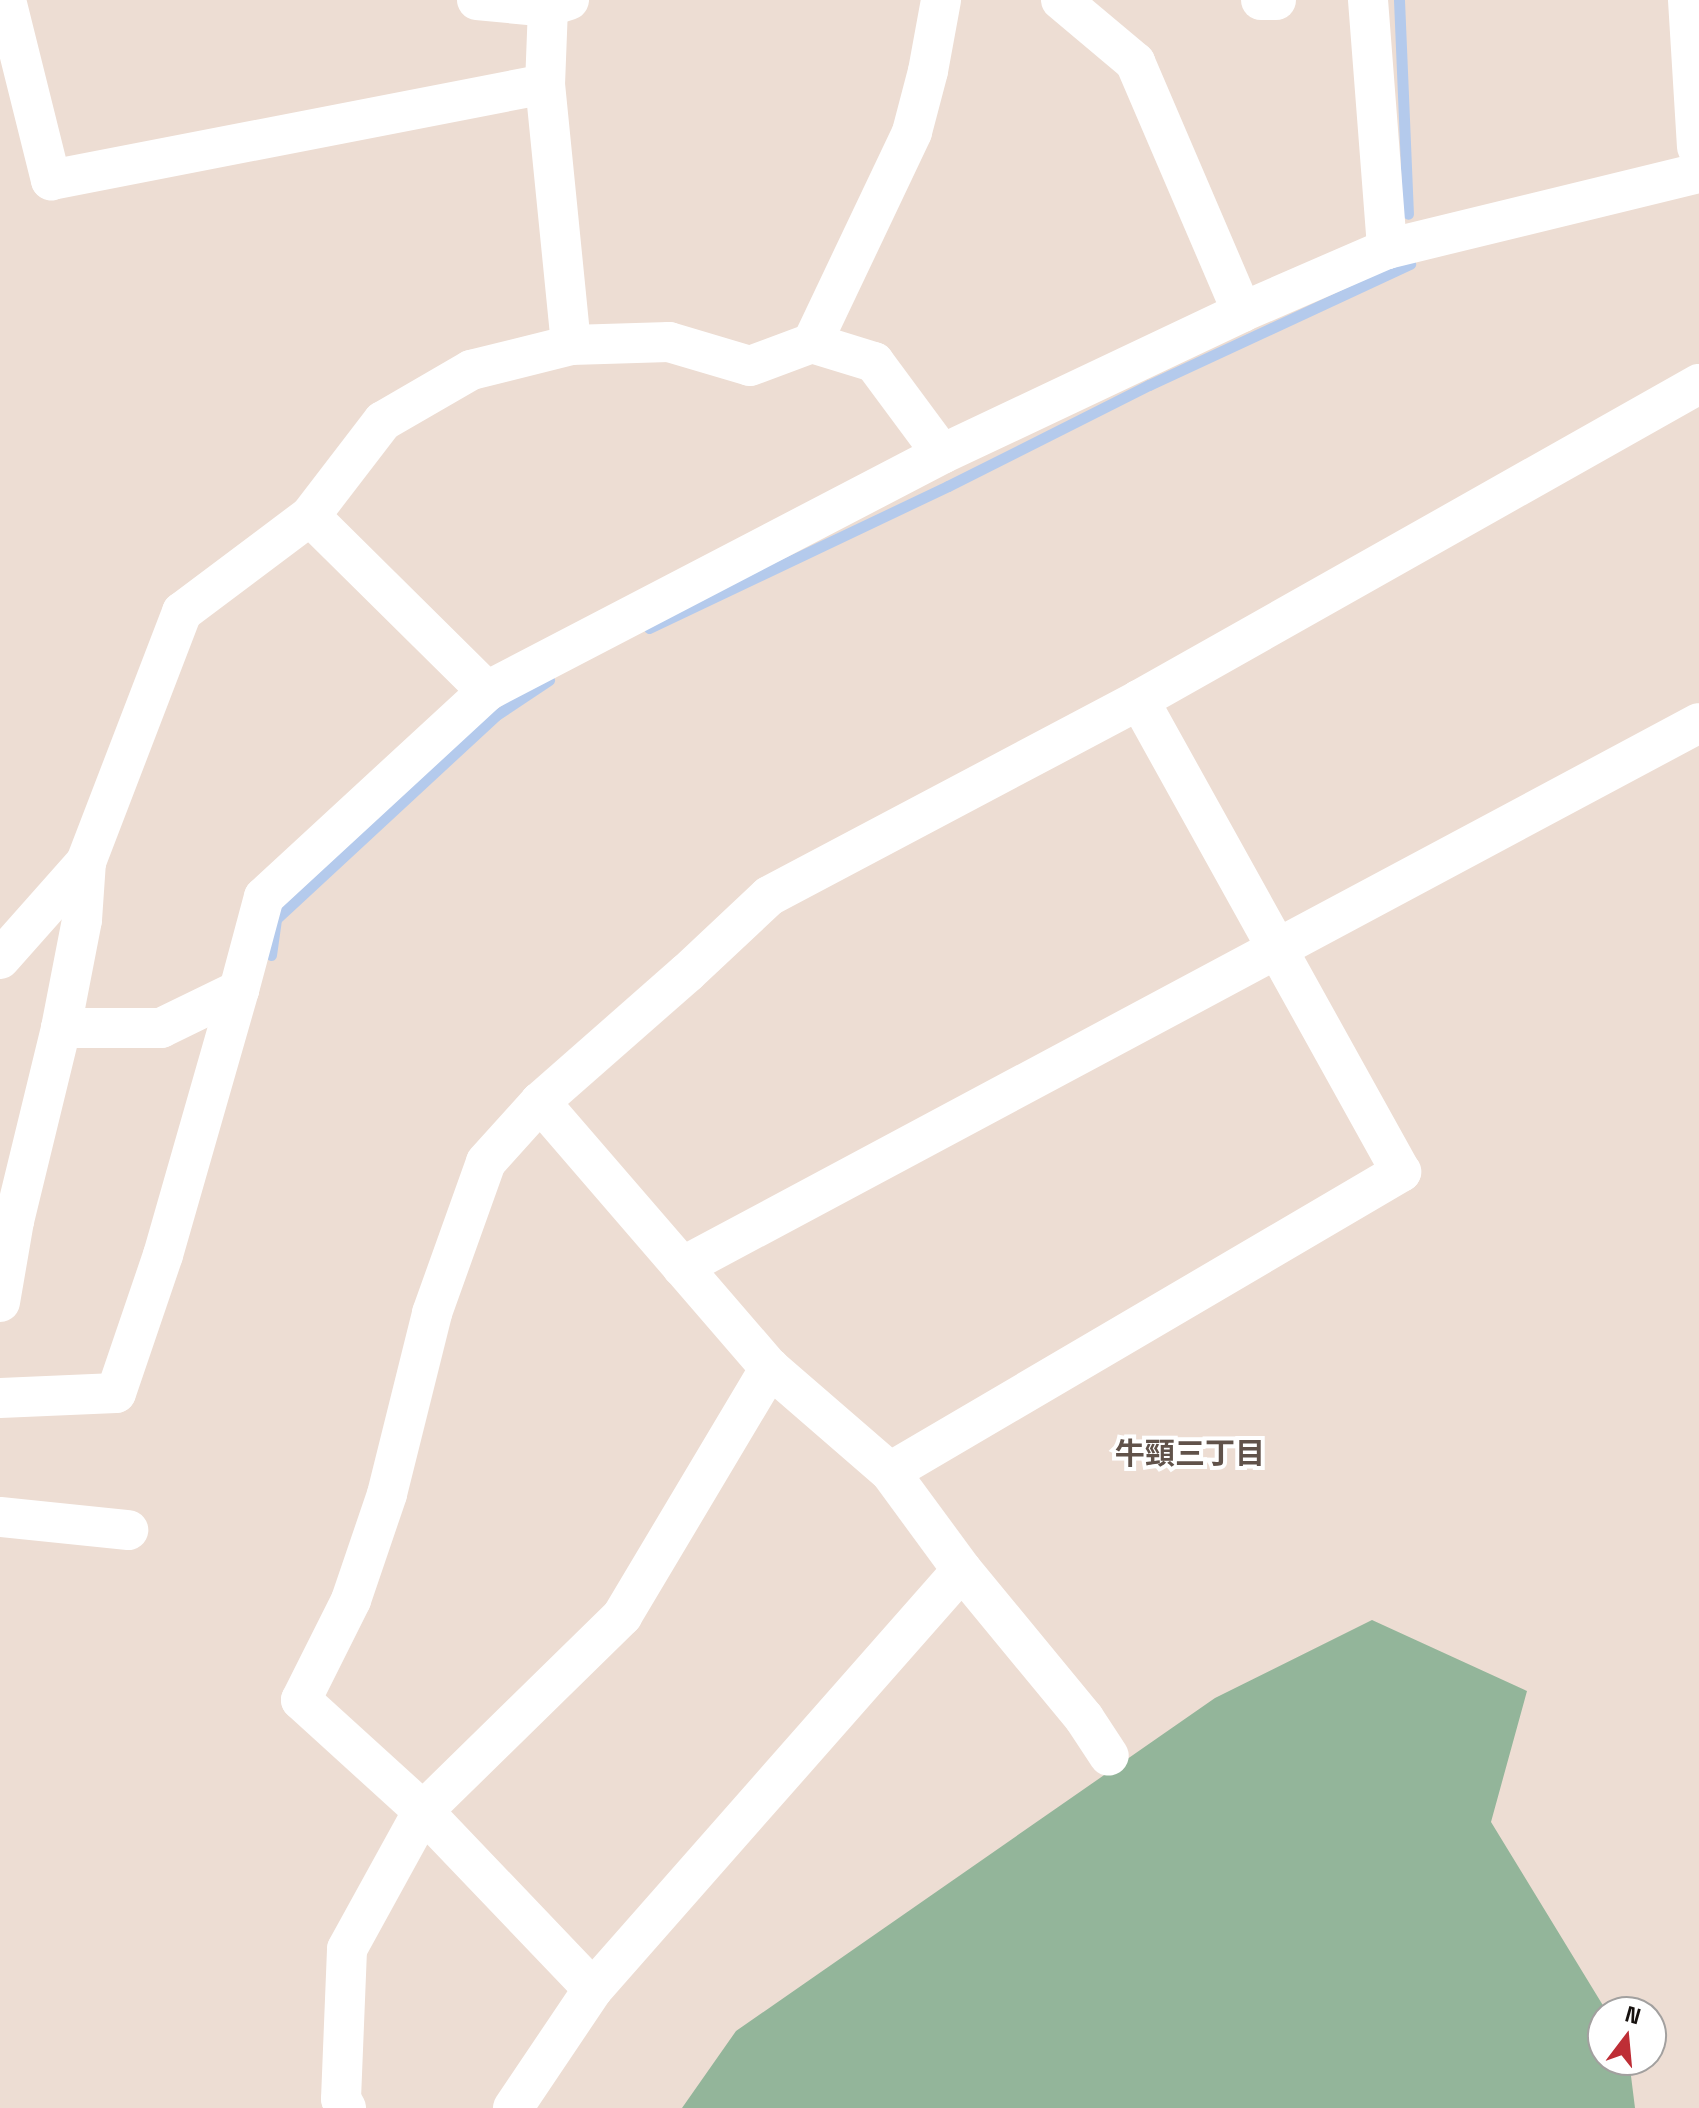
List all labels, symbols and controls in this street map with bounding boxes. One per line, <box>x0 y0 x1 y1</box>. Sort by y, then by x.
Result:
district label: 牛頸三丁目 <box>1115 1436 1265 1472</box>
north arrow <box>1587 1996 1667 2076</box>
text: N <box>1622 1999 1644 2030</box>

